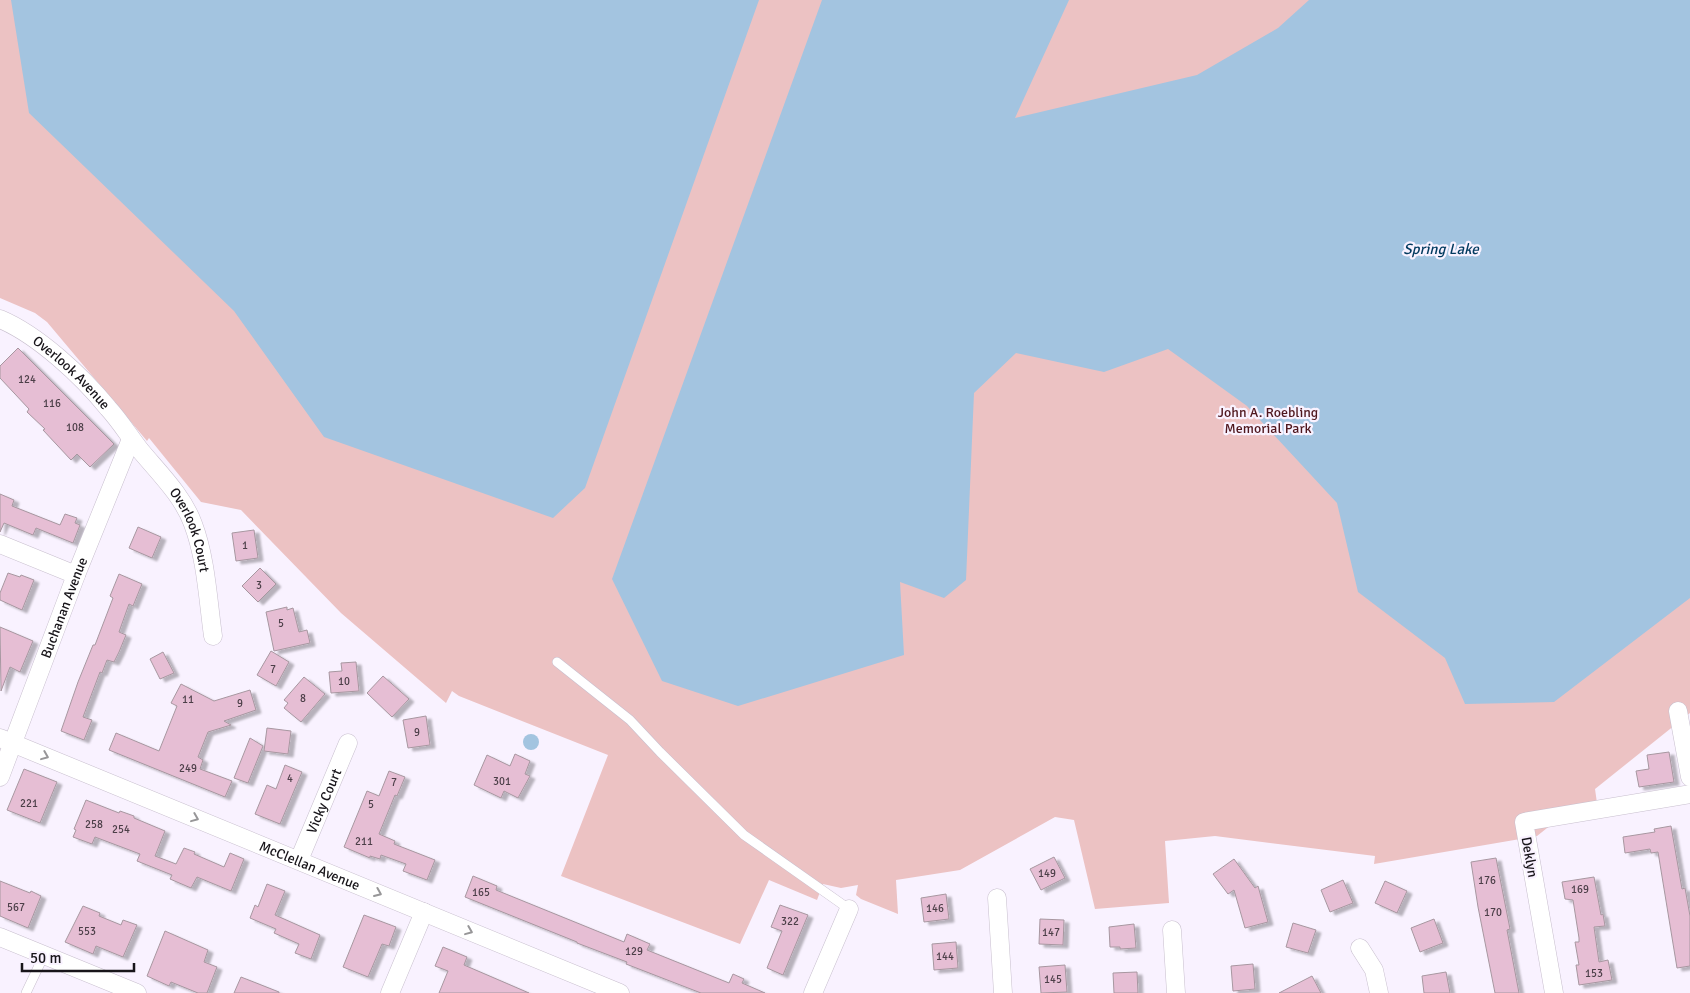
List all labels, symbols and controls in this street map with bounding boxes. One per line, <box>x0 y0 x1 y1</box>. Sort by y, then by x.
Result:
water label: Spring Lake <box>1403 240 1480 258</box>
street label: Overlook Avenue <box>29 332 114 413</box>
house number: 124 <box>18 373 36 386</box>
house number: 116 <box>43 397 61 410</box>
park label: John A. Roebling Memorial Park <box>1218 404 1318 437</box>
house number: 108 <box>66 421 84 434</box>
street label: Overlook Court <box>166 484 213 573</box>
house number: 1 <box>242 539 248 552</box>
street label: Buchanan Avenue <box>37 555 91 661</box>
house number: 3 <box>256 579 262 592</box>
house number: 5 <box>278 617 284 630</box>
house number: 7 <box>270 663 276 676</box>
house number: 10 <box>338 675 350 688</box>
house number: 8 <box>300 692 306 705</box>
house number: 11 <box>182 693 194 706</box>
house number: 9 <box>237 697 243 710</box>
house number: 9 <box>414 726 420 739</box>
one-way arrow <box>40 750 49 761</box>
house number: 249 <box>179 762 197 775</box>
street label: Vicky Court <box>303 766 345 836</box>
house number: 4 <box>287 772 293 785</box>
house number: 301 <box>493 775 511 788</box>
house number: 7 <box>391 776 397 789</box>
house number: 221 <box>20 797 38 810</box>
house number: 5 <box>368 798 374 811</box>
one-way arrow <box>191 812 199 822</box>
house number: 258 <box>85 818 103 831</box>
house number: 254 <box>112 823 130 836</box>
house number: 211 <box>355 835 373 848</box>
street label: Deklyn <box>1518 835 1541 879</box>
street label: McClellan Avenue <box>257 838 362 894</box>
house number: 149 <box>1038 867 1056 880</box>
house number: 176 <box>1478 874 1496 887</box>
house number: 169 <box>1571 883 1589 896</box>
house number: 165 <box>472 886 490 899</box>
one-way arrow <box>373 887 382 897</box>
house number: 567 <box>7 901 25 914</box>
house number: 146 <box>926 902 944 915</box>
house number: 170 <box>1484 906 1502 919</box>
house number: 322 <box>781 915 799 928</box>
one-way arrow <box>464 924 473 935</box>
house number: 553 <box>78 925 96 938</box>
house number: 147 <box>1042 926 1060 939</box>
scale bar <box>22 940 135 972</box>
house number: 129 <box>625 945 643 958</box>
text: 50 m <box>30 949 61 967</box>
house number: 144 <box>936 950 954 963</box>
house number: 153 <box>1585 967 1603 980</box>
house number: 145 <box>1044 973 1062 986</box>

